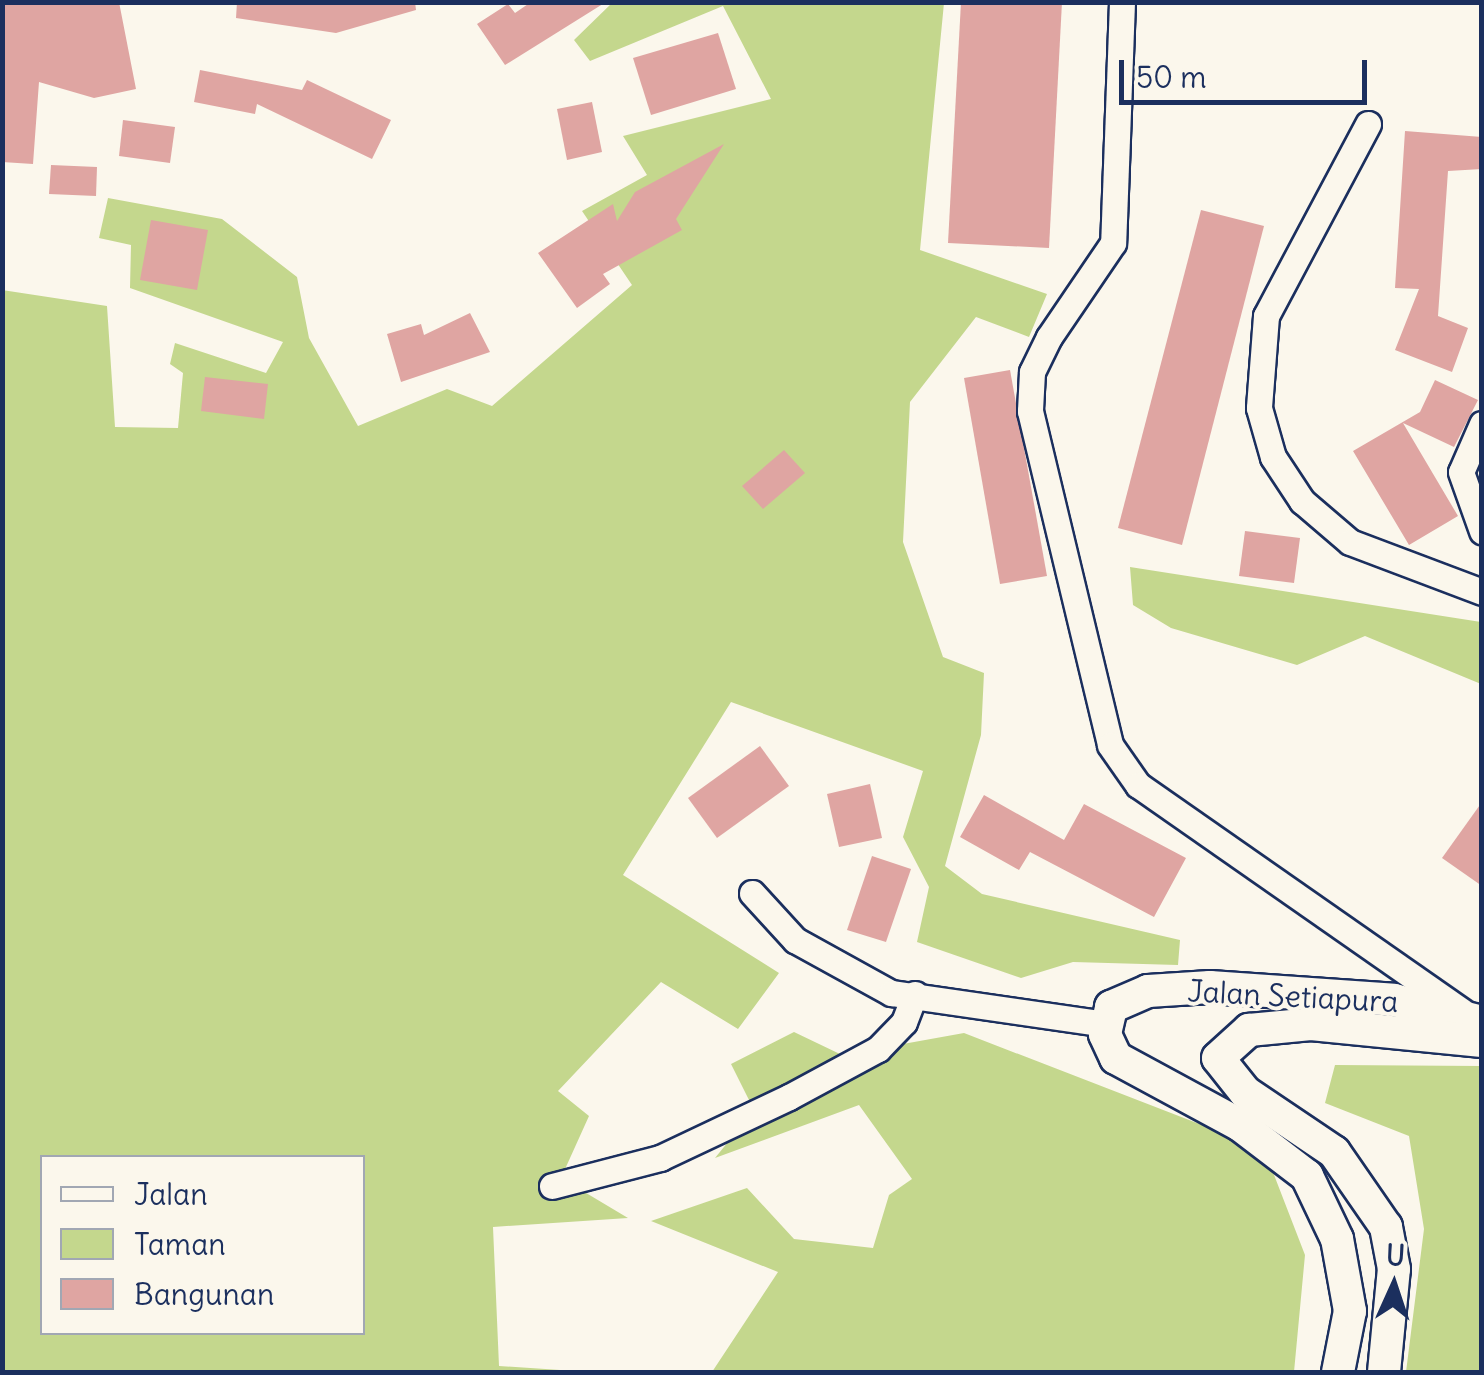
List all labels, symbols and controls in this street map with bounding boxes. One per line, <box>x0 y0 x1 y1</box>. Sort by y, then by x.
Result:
scale bar <box>1124 40 1372 102</box>
text: 50 m <box>1136 58 1206 96</box>
street label: Jalan Setiapura <box>1187 972 1399 1020</box>
legend <box>40 1155 365 1335</box>
text: Jalan <box>134 1175 208 1213</box>
text: Taman <box>134 1225 226 1263</box>
north arrow <box>1344 1235 1444 1335</box>
text: U <box>1385 1237 1406 1274</box>
text: Bangunan <box>134 1275 274 1313</box>

